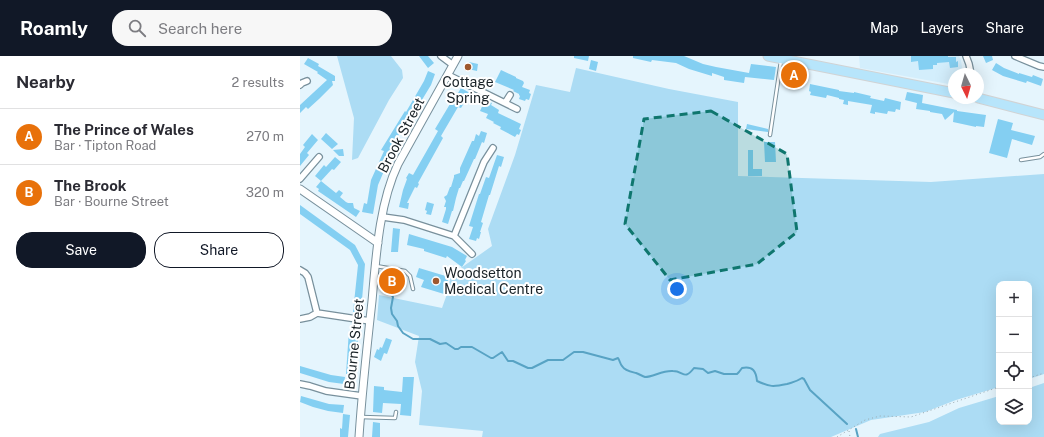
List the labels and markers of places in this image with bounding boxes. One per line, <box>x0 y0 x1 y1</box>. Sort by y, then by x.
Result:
pin: A <box>781 60 807 90</box>
marker: Cottage Spring <box>463 62 473 72</box>
place label: Cottage Spring <box>442 74 494 106</box>
place label: Woodsetton Medical Centre <box>444 265 543 297</box>
pin: B <box>379 266 405 296</box>
marker: Woodsetton Medical Centre <box>431 276 441 286</box>

